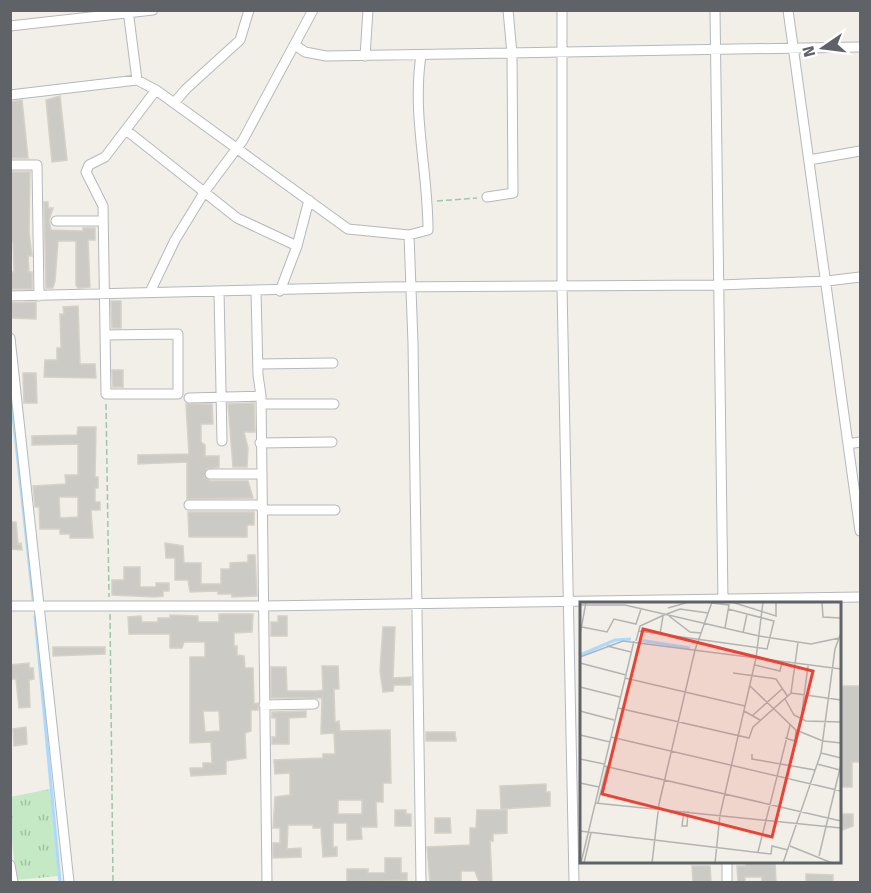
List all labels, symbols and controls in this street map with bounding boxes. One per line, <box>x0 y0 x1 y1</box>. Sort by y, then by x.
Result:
north arrow <box>793 18 853 78</box>
text: N <box>798 44 819 59</box>
inset map <box>580 602 841 863</box>

